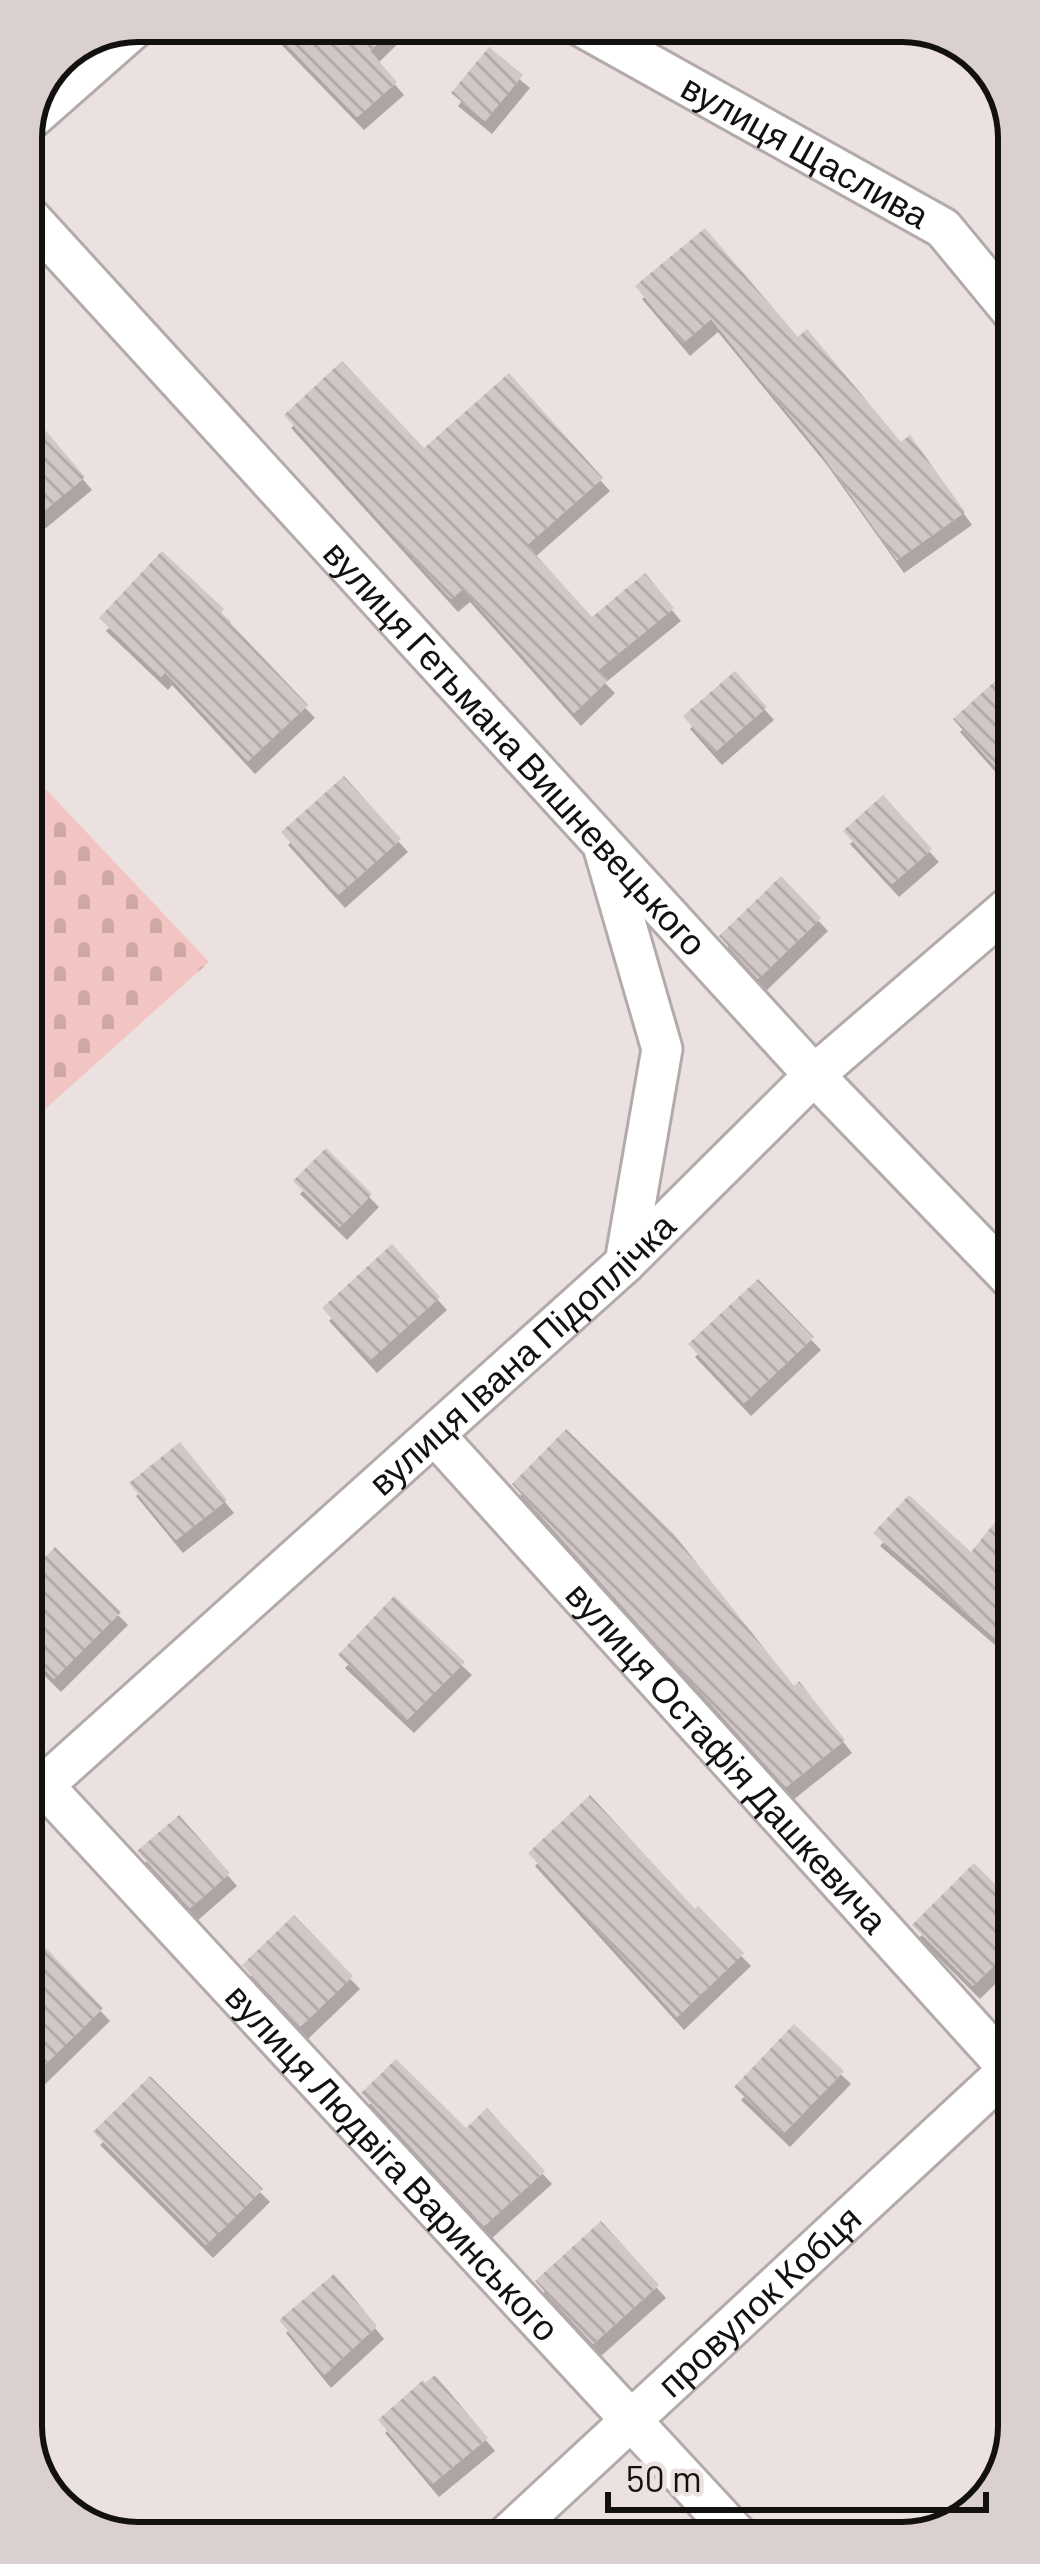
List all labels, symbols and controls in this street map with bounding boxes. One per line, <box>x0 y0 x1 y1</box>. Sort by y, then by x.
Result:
street label: вулиця Щаслива <box>675 64 938 236</box>
street label: вулиця Гетьмана Вишневецького <box>316 531 717 963</box>
street label: вулиця Івана Підоплічка <box>359 1202 684 1503</box>
street label: вулиця Остафія Дашкевича <box>558 1572 898 1941</box>
street label: вулиця Людвіга Варинського <box>218 1974 569 2349</box>
street label: провулок Кобця <box>648 2195 869 2405</box>
scale bar <box>608 2438 986 2512</box>
text: 50 m <box>626 2456 702 2499</box>

